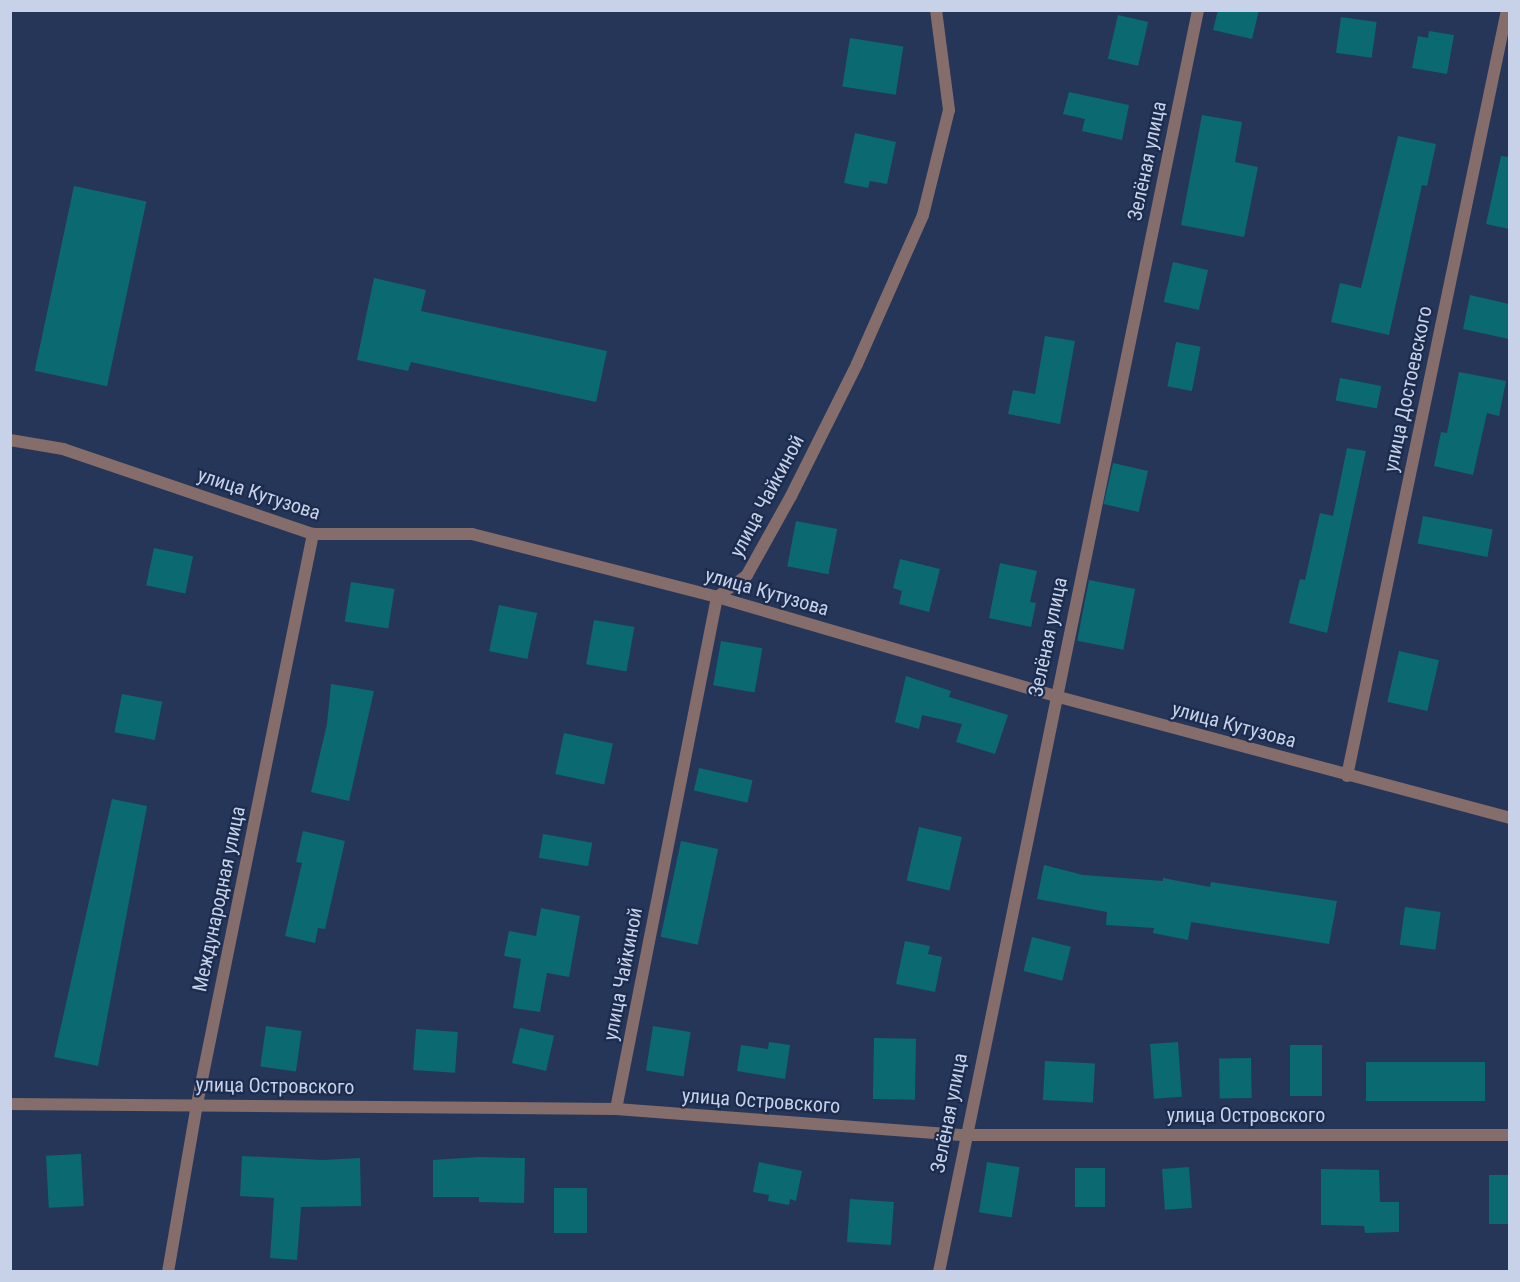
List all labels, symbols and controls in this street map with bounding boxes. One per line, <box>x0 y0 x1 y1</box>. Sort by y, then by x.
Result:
street label: Зелёная улица <box>1123 99 1171 223</box>
street label: улица Достоевского <box>1379 304 1437 474</box>
street label: улица Чайкиной <box>725 431 809 561</box>
street label: улица Кутузова <box>195 463 323 525</box>
street label: улица Кутузова <box>702 563 832 621</box>
street label: Зелёная улица <box>1024 575 1072 699</box>
street label: улица Кутузова <box>1169 697 1299 753</box>
street label: Международная улица <box>188 804 250 994</box>
street label: улица Чайкиной <box>598 905 648 1043</box>
street label: Зелёная улица <box>926 1051 972 1175</box>
street label: улица Островского <box>195 1073 355 1099</box>
street label: улица Островского <box>681 1083 841 1119</box>
street label: улица Островского <box>1167 1103 1325 1127</box>

